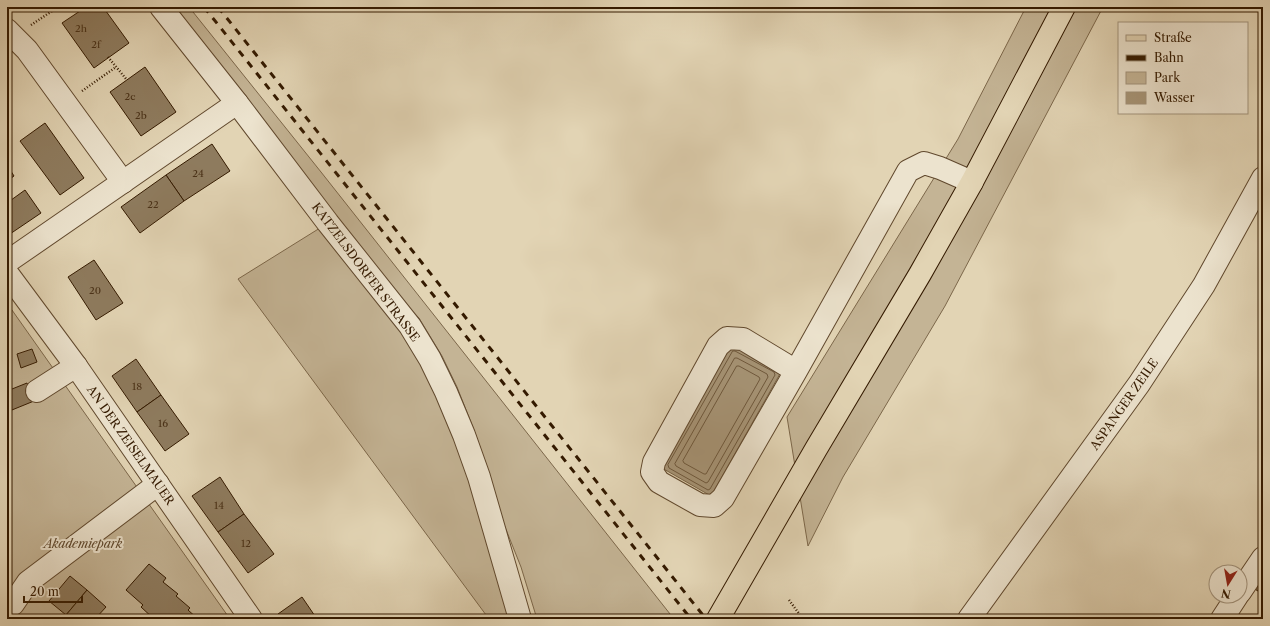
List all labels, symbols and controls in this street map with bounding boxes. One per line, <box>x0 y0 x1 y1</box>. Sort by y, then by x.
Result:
house number: 2h <box>75 22 88 35</box>
legend <box>1118 22 1248 114</box>
text: Straße <box>1154 30 1192 45</box>
house number: 2f <box>91 38 102 51</box>
text: Bahn <box>1154 50 1184 65</box>
text: Park <box>1154 70 1181 85</box>
house number: 2c <box>124 90 136 103</box>
text: Wasser <box>1153 90 1195 105</box>
house number: 2b <box>135 109 147 122</box>
house number: 24 <box>192 167 204 180</box>
house number: 22 <box>147 198 159 211</box>
street label: KATZELSDORFER STRASSE <box>309 200 423 344</box>
house number: 20 <box>89 284 101 297</box>
street label: ASPANGER ZEILE <box>1086 355 1161 454</box>
house number: 18 <box>132 380 142 393</box>
street label: AN DER ZEISELMAUER <box>83 382 179 509</box>
house number: 16 <box>158 417 168 430</box>
house number: 14 <box>214 499 224 512</box>
park label: Akademiepark <box>42 536 123 551</box>
house number: 12 <box>241 537 251 550</box>
north arrow <box>1208 564 1248 604</box>
scale bar <box>24 578 82 604</box>
text: 20 m <box>30 584 59 599</box>
text: N <box>1220 586 1232 602</box>

